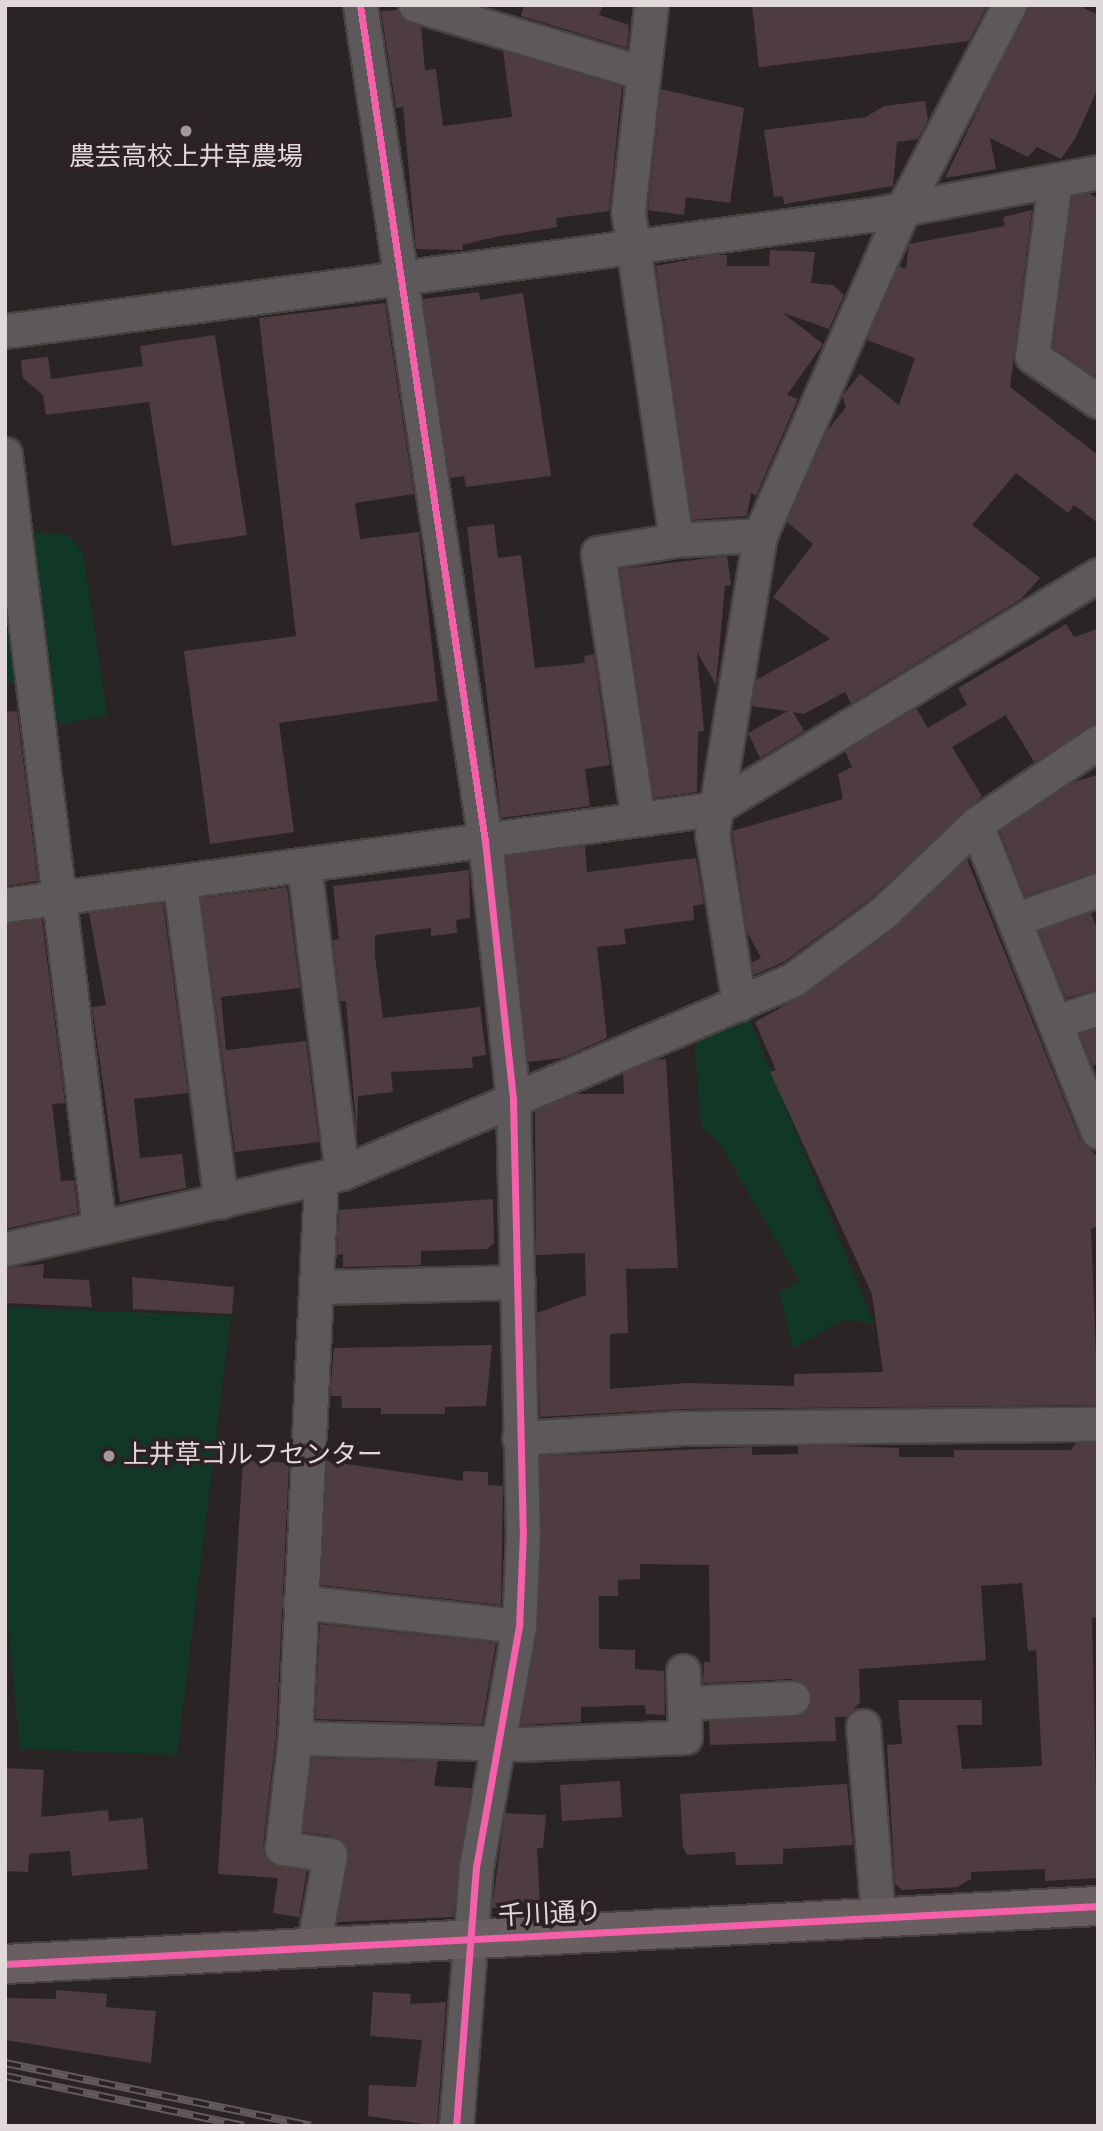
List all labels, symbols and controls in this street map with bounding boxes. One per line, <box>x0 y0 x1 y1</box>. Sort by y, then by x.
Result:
marker: 農芸高校上井草農場 <box>178 123 194 139</box>
place label: 農芸高校上井草農場 <box>69 142 303 174</box>
place label: 上井草ゴルフセンター <box>123 1440 383 1472</box>
marker: 上井草ゴルフセンター <box>101 1448 117 1464</box>
street label: 千川通り <box>497 1897 603 1933</box>

